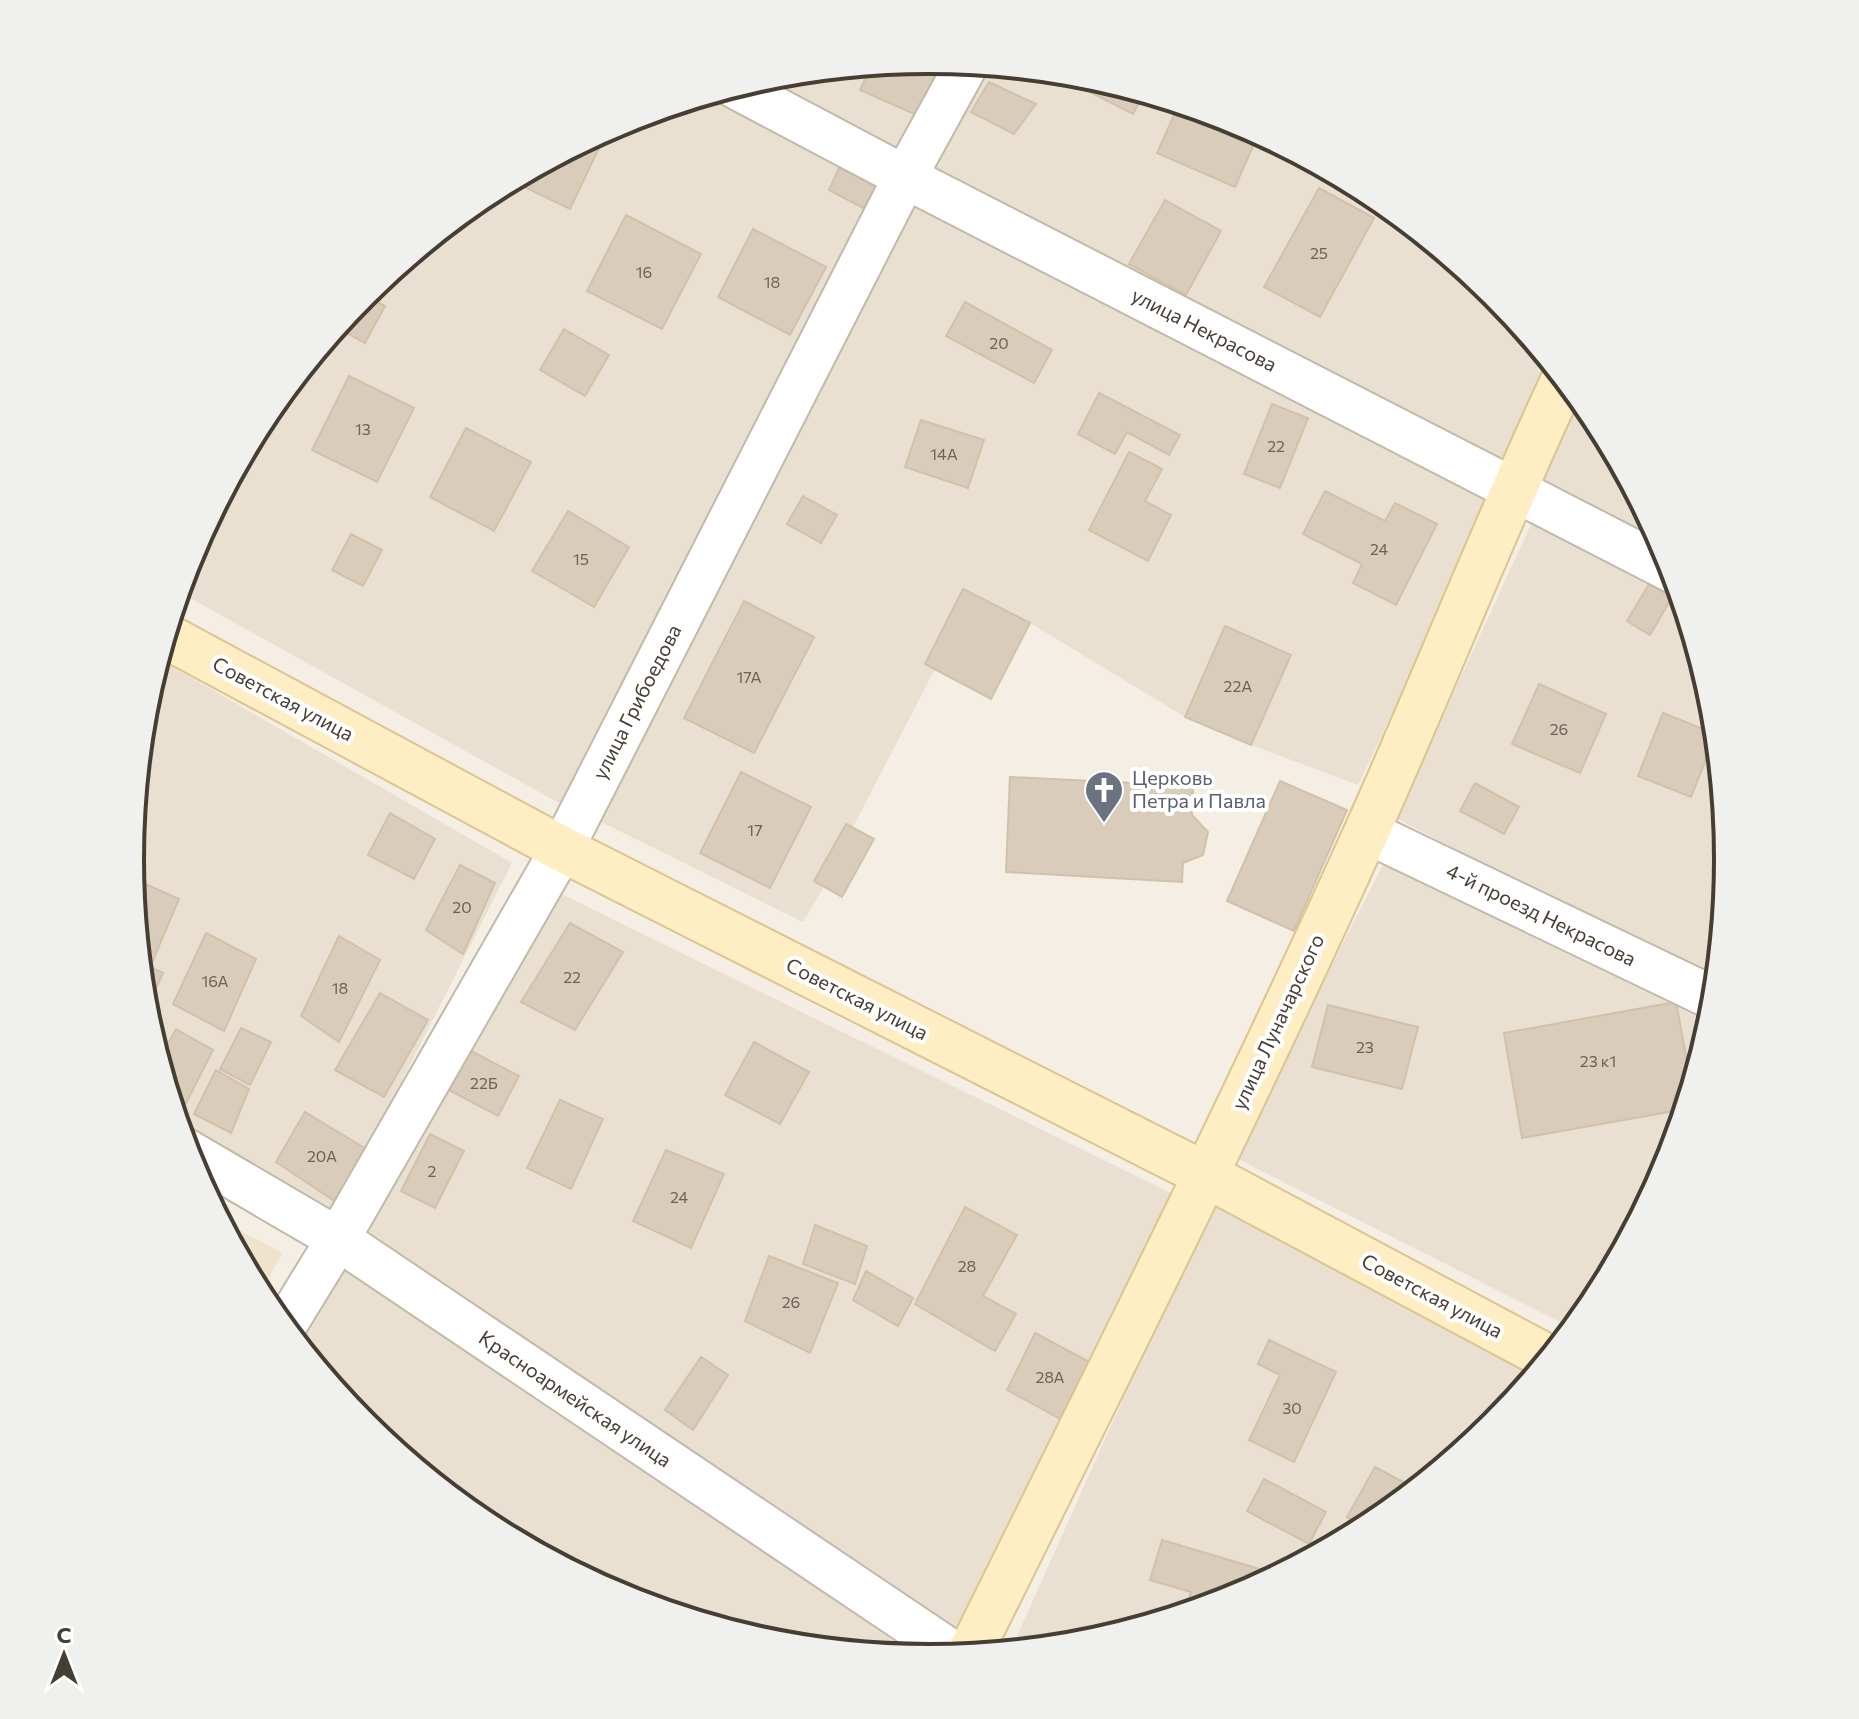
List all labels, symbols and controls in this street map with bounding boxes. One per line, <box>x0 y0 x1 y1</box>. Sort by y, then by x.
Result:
house number: 25 <box>1310 243 1328 262</box>
house number: 16 <box>636 262 652 281</box>
house number: 18 <box>764 272 780 291</box>
street label: улица Некрасова <box>1128 282 1281 376</box>
house number: 20 <box>989 333 1009 352</box>
house number: 13 <box>355 419 371 438</box>
house number: 22 <box>1267 436 1285 455</box>
house number: 14А <box>930 444 958 463</box>
house number: 24 <box>1370 539 1388 558</box>
house number: 15 <box>573 549 589 568</box>
street label: улица Грибоедова <box>587 620 686 783</box>
street label: Советская улица <box>209 651 358 745</box>
house number: 17А <box>737 667 761 686</box>
house number: 22А <box>1224 676 1252 695</box>
house number: 26 <box>1550 719 1568 738</box>
place label: Церковь Петра и Павла <box>1132 765 1266 812</box>
church icon: Церковь Петра и Павла <box>1083 769 1125 824</box>
house number: 17 <box>747 820 763 839</box>
street label: 4-й проезд Некрасова <box>1443 858 1640 970</box>
house number: 20 <box>452 897 472 916</box>
street label: улица Луначарского <box>1226 930 1328 1113</box>
street label: Советская улица <box>782 952 932 1044</box>
house number: 22 <box>563 967 581 986</box>
house number: 16А <box>201 971 229 990</box>
house number: 18 <box>332 978 348 997</box>
house number: 23 <box>1356 1037 1374 1056</box>
house number: 23 к1 <box>1580 1051 1616 1070</box>
house number: 22Б <box>470 1073 498 1092</box>
house number: 20А <box>307 1146 337 1165</box>
house number: 2 <box>428 1161 437 1180</box>
house number: 24 <box>670 1187 688 1206</box>
street label: Советская улица <box>1358 1248 1507 1342</box>
house number: 28 <box>958 1256 976 1275</box>
house number: 26 <box>782 1292 800 1311</box>
street label: Красноармейская улица <box>475 1325 676 1472</box>
house number: 28А <box>1035 1367 1065 1386</box>
house number: 30 <box>1282 1398 1302 1417</box>
north arrow <box>24 1615 104 1695</box>
text: С <box>56 1621 72 1648</box>

